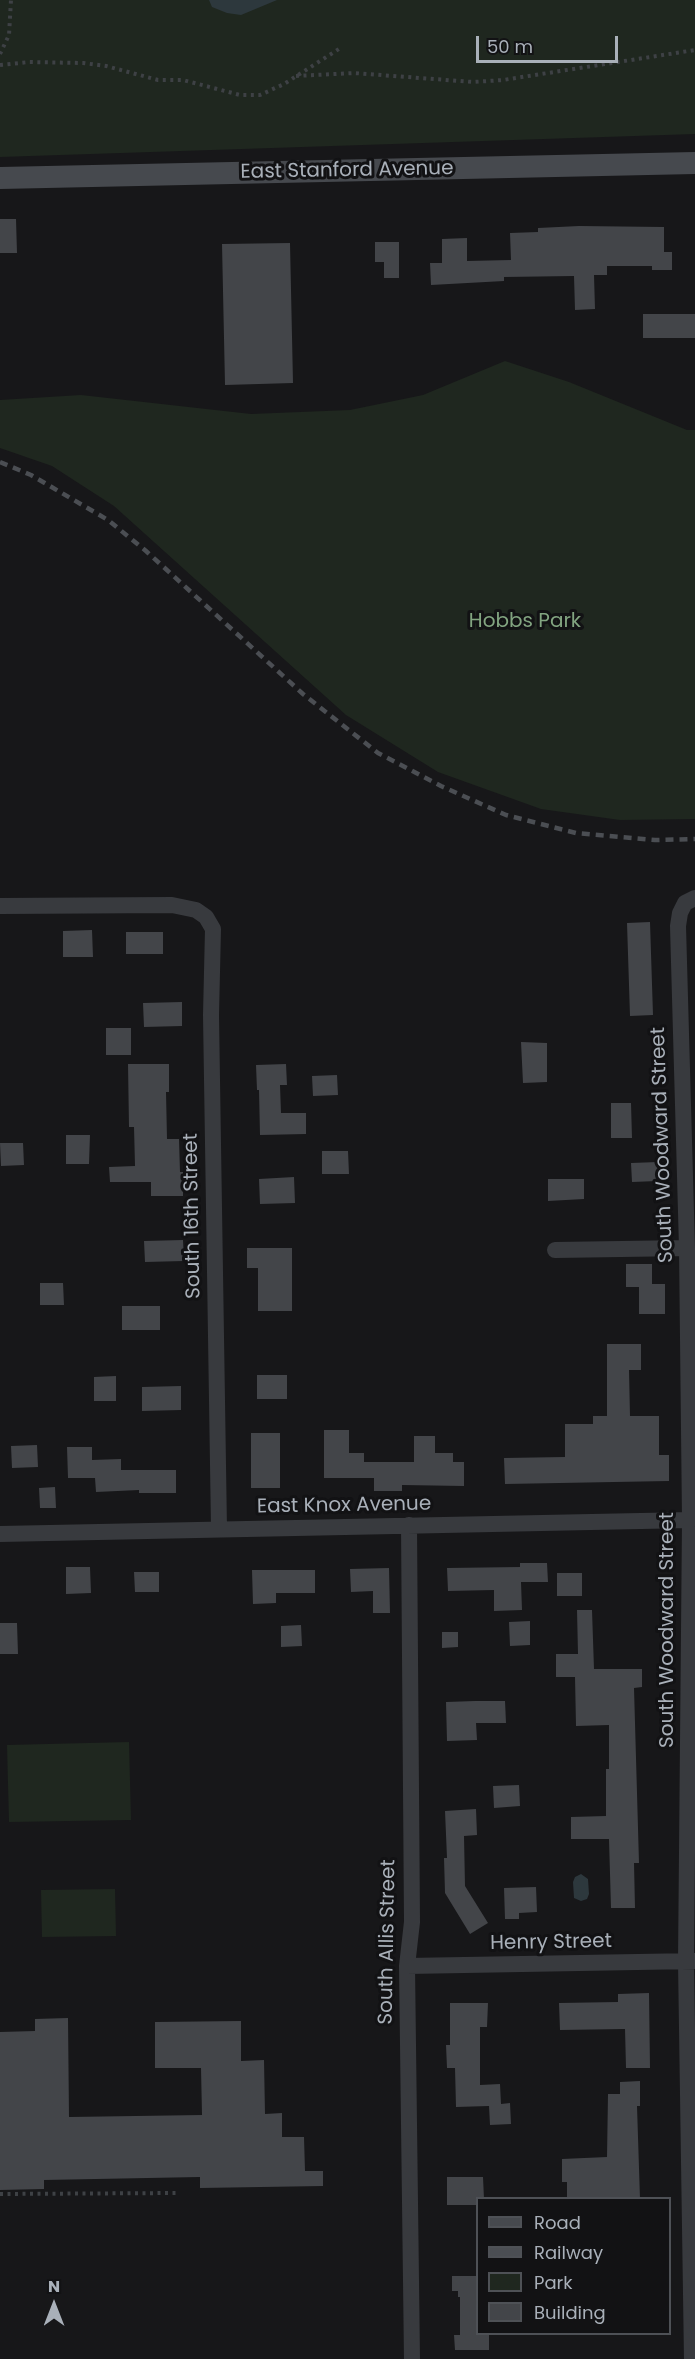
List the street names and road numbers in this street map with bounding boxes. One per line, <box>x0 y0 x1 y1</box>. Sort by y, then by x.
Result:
street label: East Stanford Avenue <box>240 157 454 185</box>
street label: South Woodward Street <box>647 1027 679 1263</box>
street label: South 16th Street <box>180 1133 206 1299</box>
street label: East Knox Avenue <box>257 1492 431 1520</box>
street label: South Woodward Street <box>656 1512 680 1748</box>
street label: South Allis Street <box>375 1859 401 2025</box>
street label: Henry Street <box>490 1930 612 1956</box>

